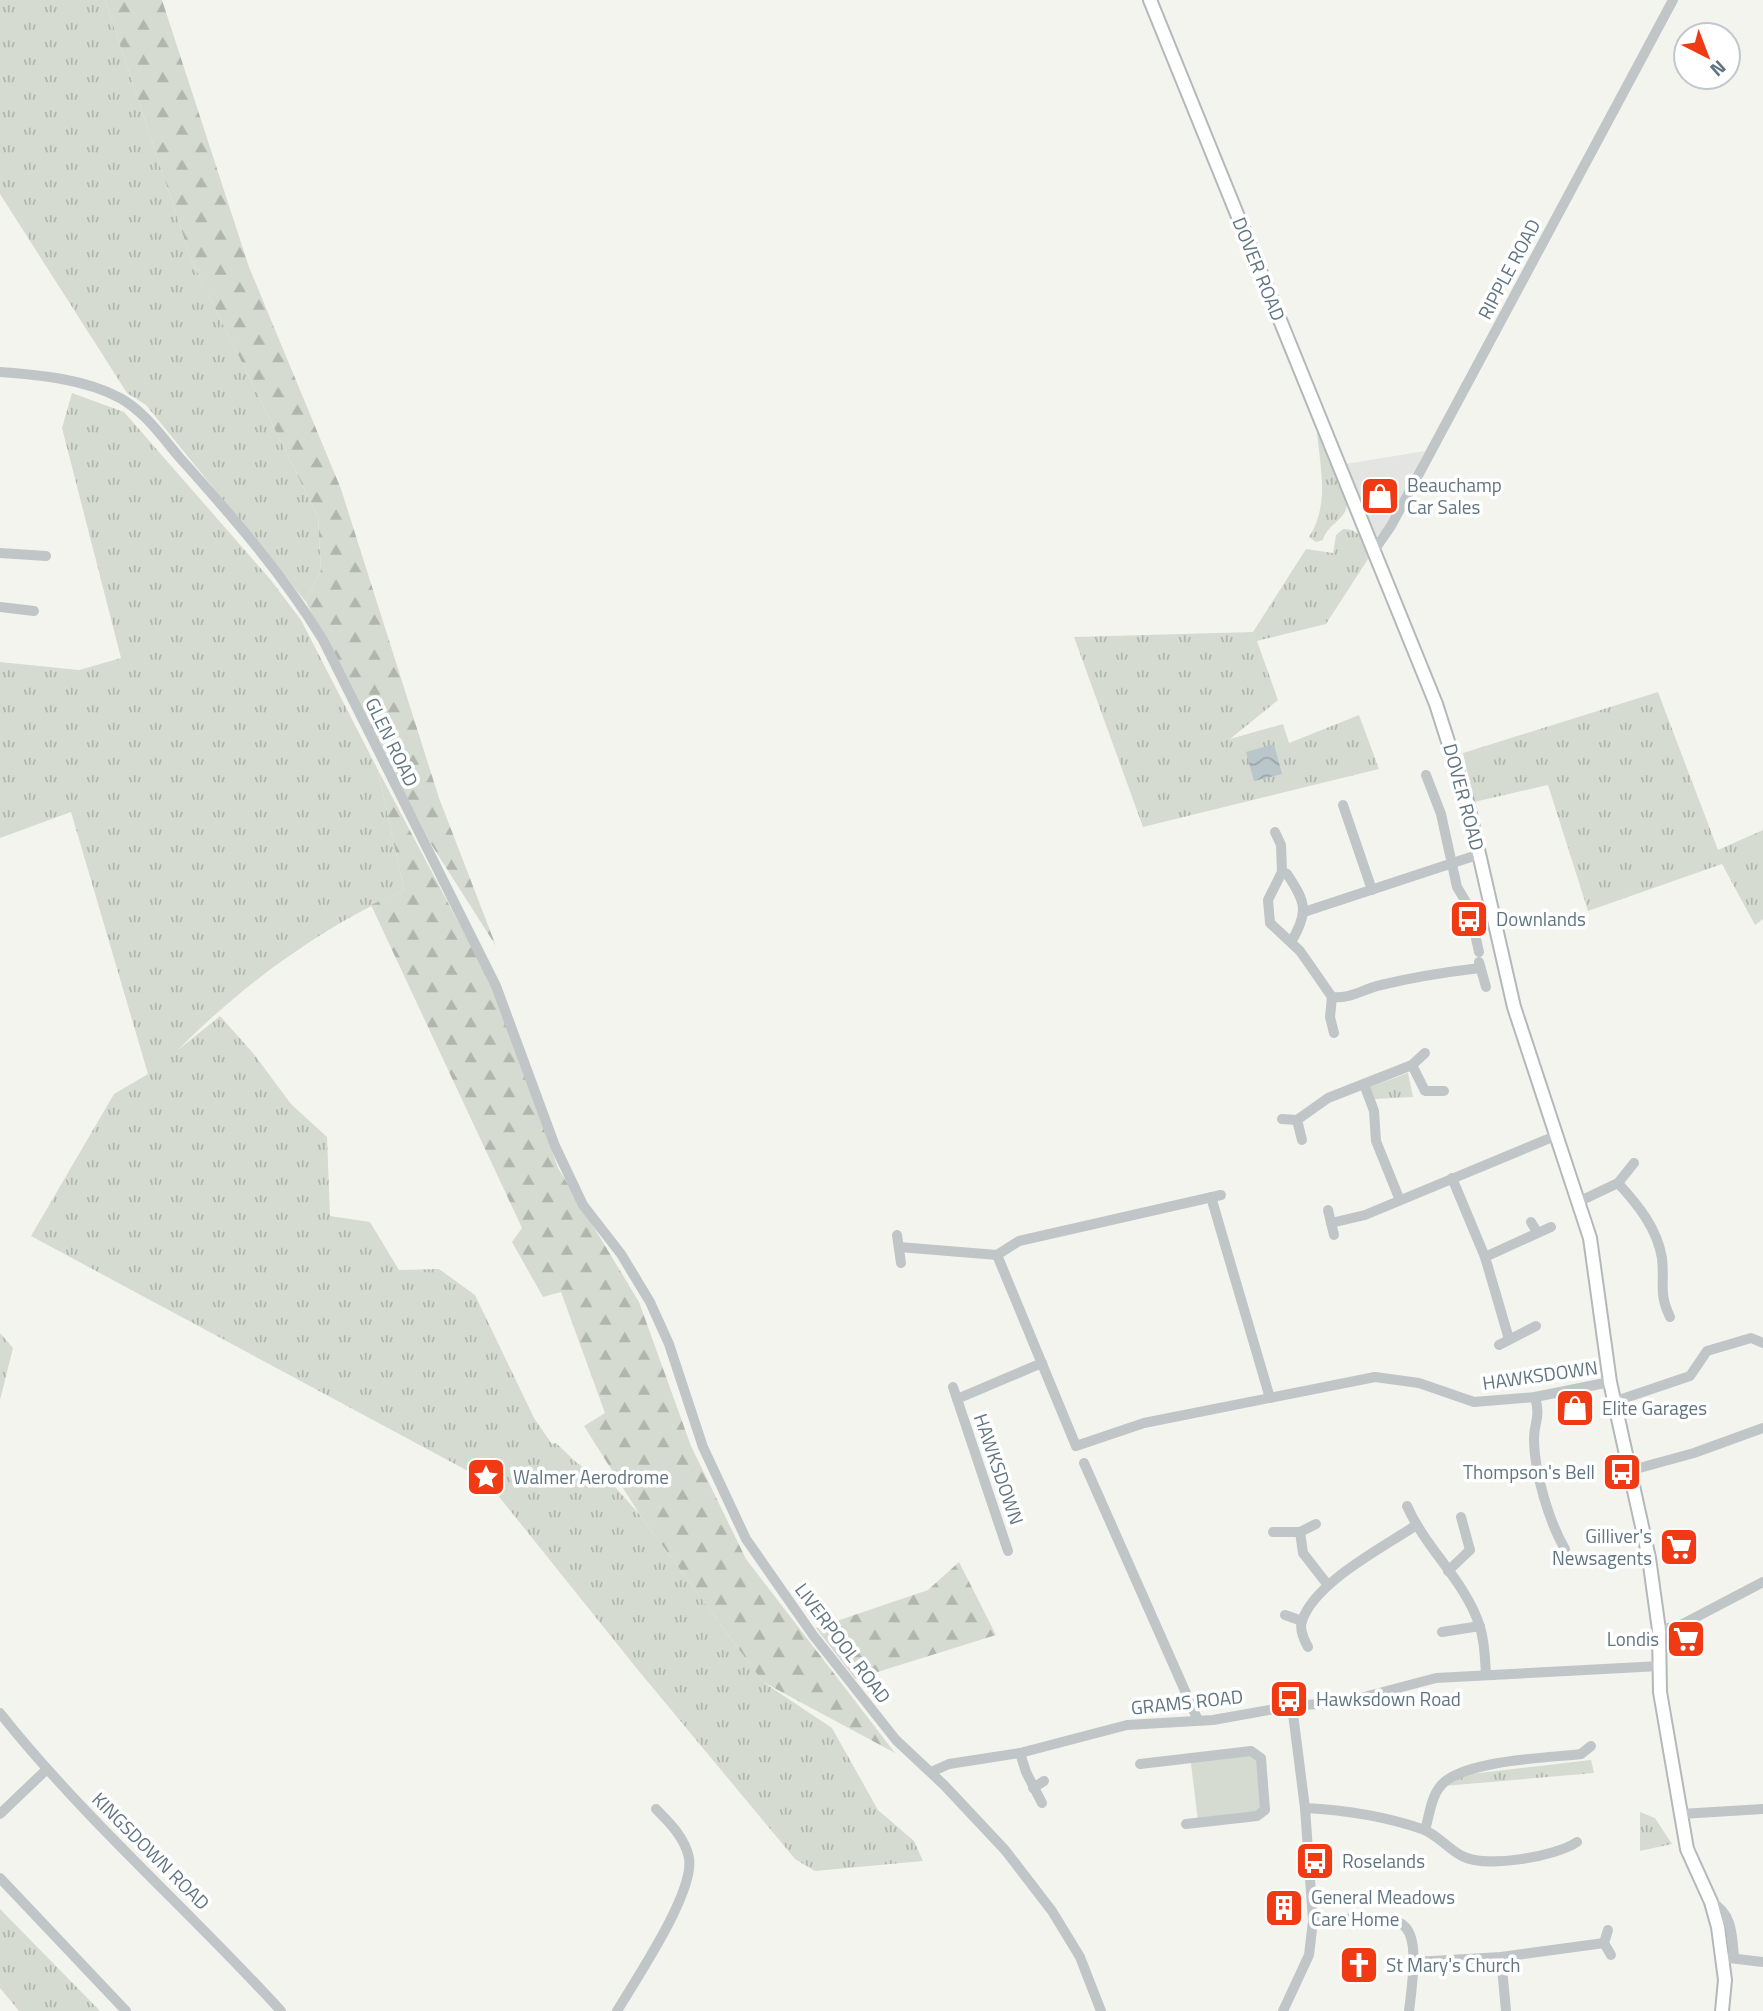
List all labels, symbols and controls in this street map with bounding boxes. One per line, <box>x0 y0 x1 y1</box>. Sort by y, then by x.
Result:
north arrow <box>1672 21 1742 91</box>
text: N <box>1704 54 1733 84</box>
street label: DOVER ROAD <box>1225 213 1293 325</box>
street label: RIPPLE ROAD <box>1470 213 1547 324</box>
place label: Beauchamp Car Sales <box>1407 470 1502 521</box>
shop icon: Beauchamp Car Sales <box>1359 475 1401 517</box>
street label: GLEN ROAD <box>358 692 427 791</box>
street label: DOVER ROAD <box>1436 740 1493 854</box>
bus stop icon: Downlands <box>1448 898 1490 940</box>
place label: Downlands <box>1496 904 1586 933</box>
street label: HAWKSDOWN <box>1480 1352 1599 1397</box>
shop icon: Elite Garages <box>1554 1387 1596 1429</box>
place label: Elite Garages <box>1602 1393 1707 1422</box>
street label: HAWKSDOWN <box>967 1409 1032 1528</box>
bus stop icon: Thompson's Bell <box>1601 1451 1643 1493</box>
place icon: Walmer Aerodrome <box>465 1456 507 1498</box>
place label: Thompson's Bell <box>1463 1457 1595 1486</box>
place label: Walmer Aerodrome <box>513 1462 669 1491</box>
place label: Gilliver's Newsagents <box>1552 1521 1652 1572</box>
supermarket icon: Gilliver's Newsagents <box>1658 1526 1700 1568</box>
street label: LIVERPOOL ROAD <box>788 1576 898 1709</box>
supermarket icon: Londis <box>1665 1618 1707 1660</box>
place label: Londis <box>1607 1624 1659 1653</box>
bus stop icon: Hawksdown Road <box>1268 1678 1310 1720</box>
street label: GRAMS ROAD <box>1129 1681 1244 1722</box>
place label: Hawksdown Road <box>1316 1684 1461 1713</box>
street label: KINGSDOWN ROAD <box>86 1785 217 1916</box>
bus stop icon: Roselands <box>1294 1840 1336 1882</box>
place label: Roselands <box>1342 1846 1425 1875</box>
place label: General Meadows Care Home <box>1311 1882 1455 1933</box>
building icon: General Meadows Care Home <box>1263 1887 1305 1929</box>
church icon: St Mary's Church <box>1338 1944 1380 1986</box>
place label: St Mary's Church <box>1386 1950 1521 1979</box>

